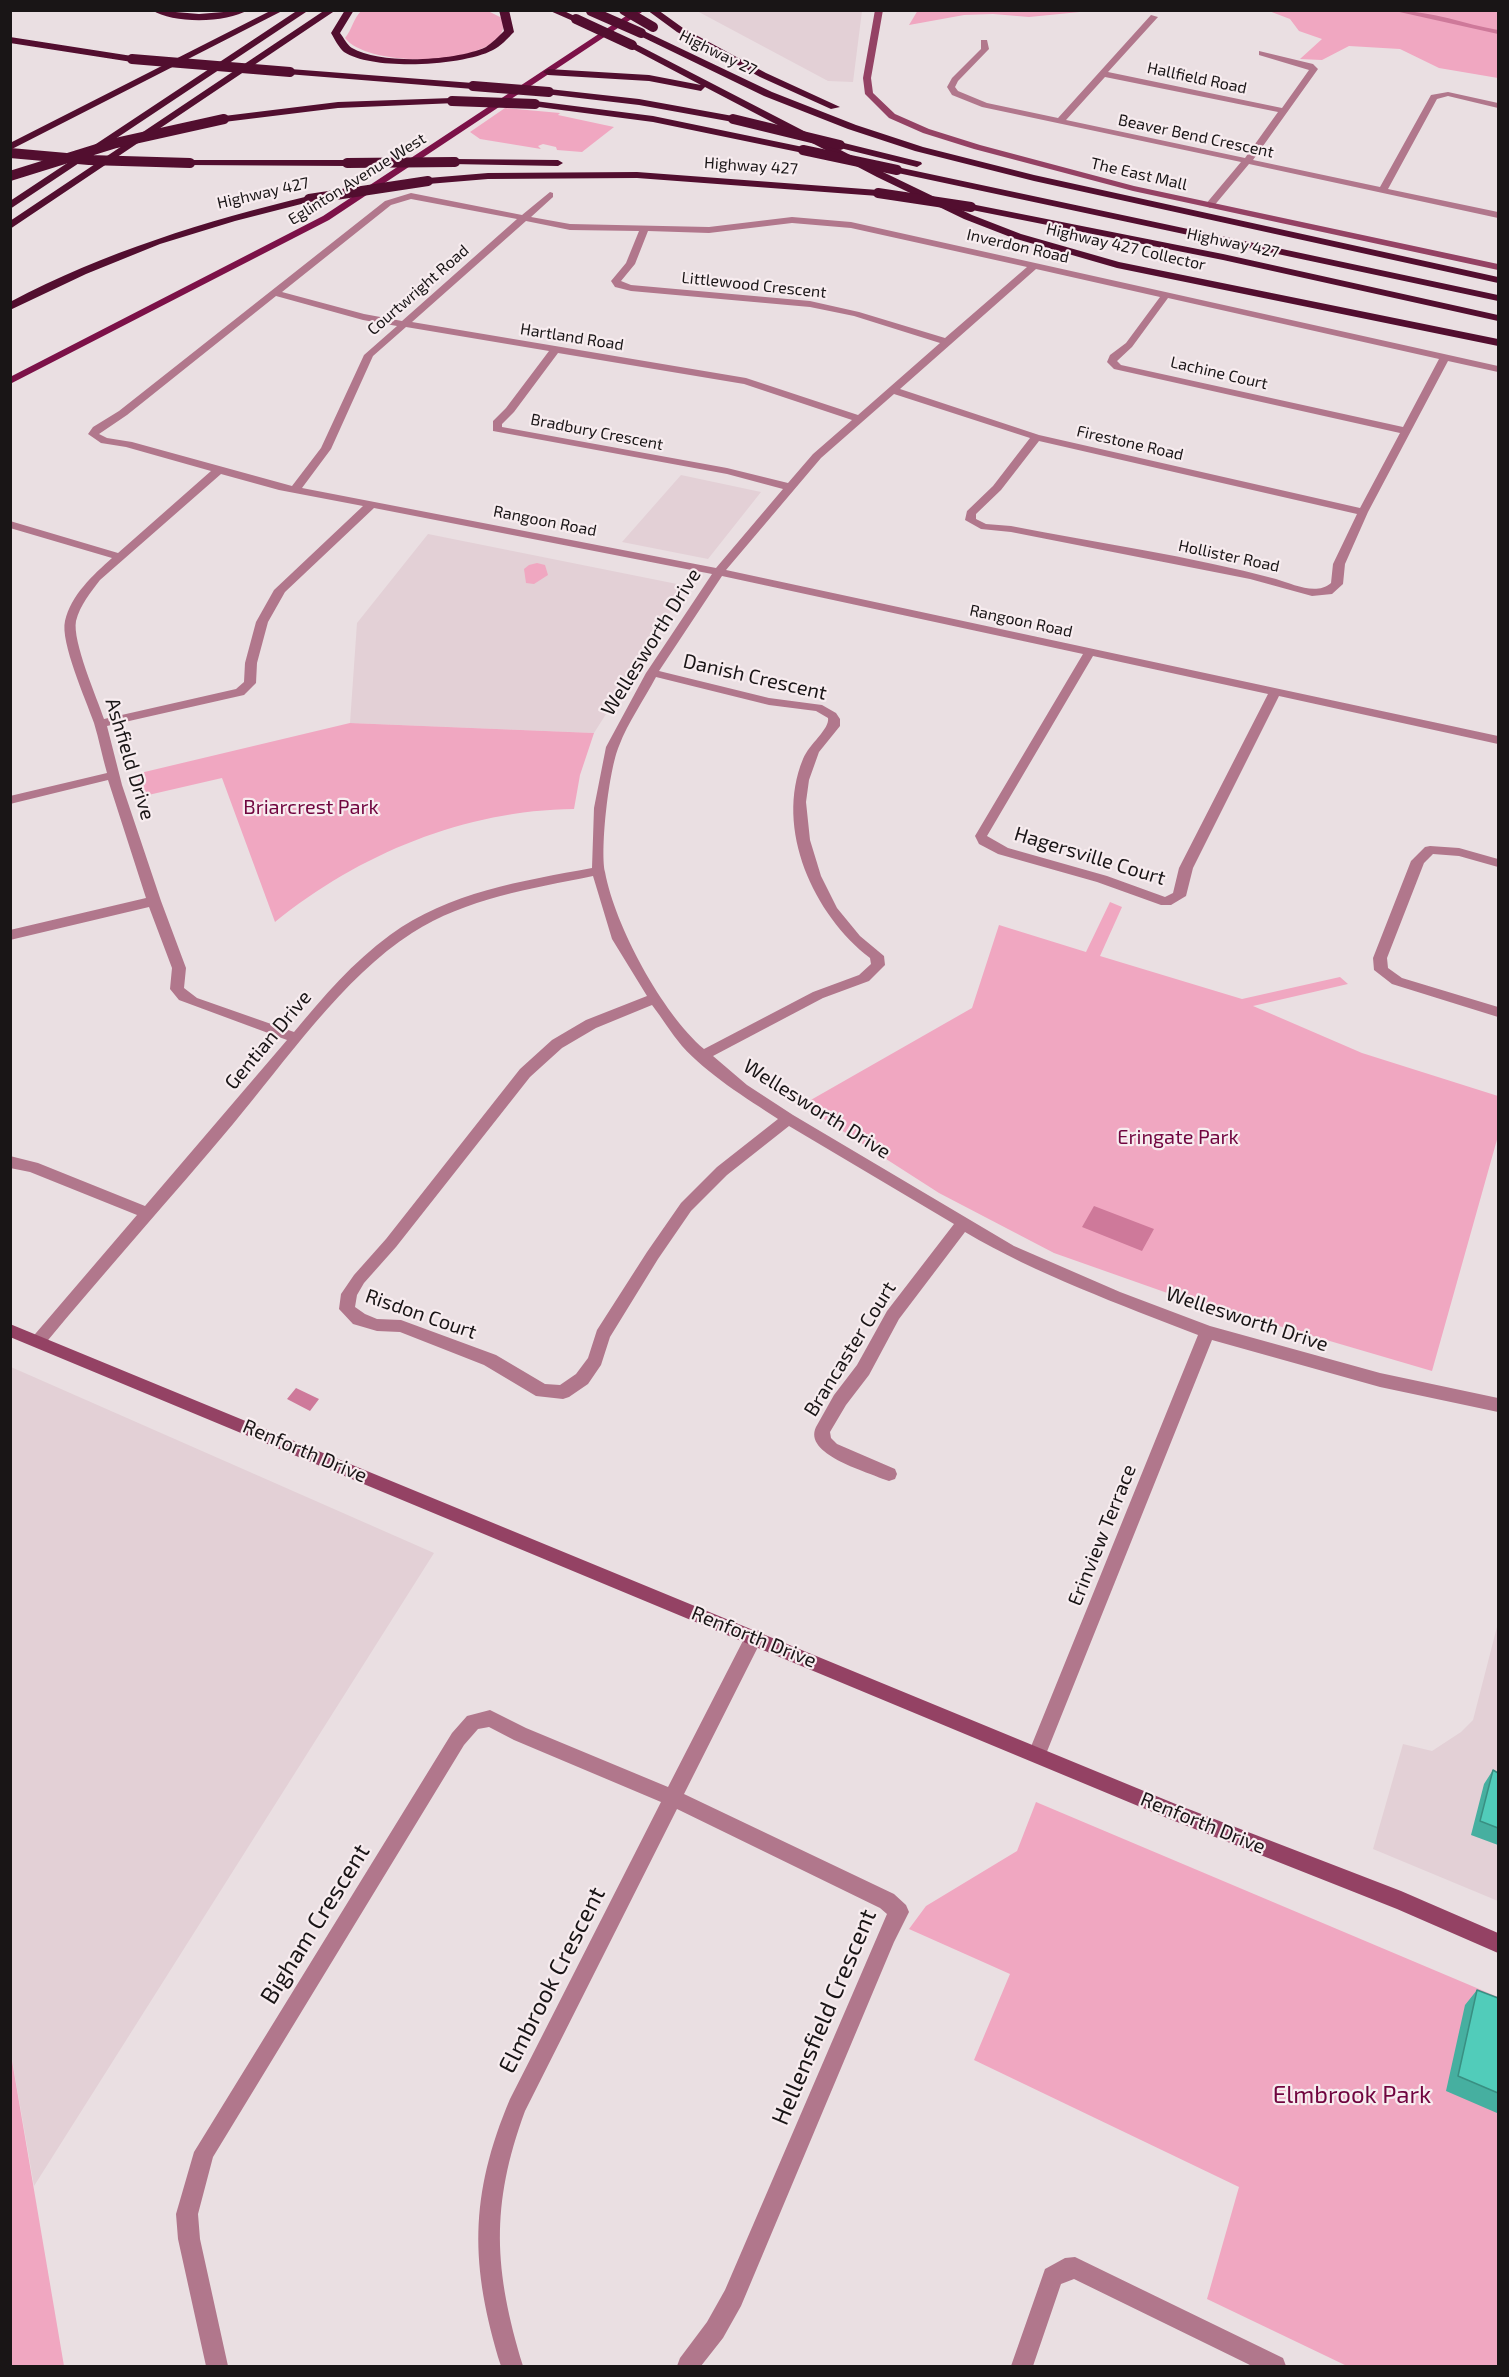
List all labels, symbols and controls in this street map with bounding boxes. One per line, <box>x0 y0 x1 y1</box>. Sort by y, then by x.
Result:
street label: Highway 27 <box>676 26 760 80</box>
street label: Hallfield Road <box>1145 58 1249 98</box>
street label: Beaver Bend Crescent <box>1116 110 1276 162</box>
street label: Eglinton Avenue West <box>285 129 429 229</box>
street label: Highway 427 <box>704 153 798 179</box>
street label: The East Mall <box>1089 154 1189 194</box>
street label: Highway 427 <box>215 173 311 213</box>
street label: Highway 427 Collector <box>1044 219 1208 275</box>
street label: Highway 427 <box>1185 224 1281 262</box>
street label: Inverdon Road <box>965 225 1071 267</box>
street label: Courtwright Road <box>363 241 473 339</box>
street label: Littlewood Crescent <box>681 268 827 302</box>
street label: Hartland Road <box>519 319 625 355</box>
street label: Lachine Court <box>1168 352 1270 394</box>
street label: Bradbury Crescent <box>529 410 665 454</box>
street label: Firestone Road <box>1075 421 1185 465</box>
street label: Rangoon Road <box>492 502 598 540</box>
street label: Hollister Road <box>1177 536 1281 576</box>
street label: Wellesworth Drive <box>596 564 706 720</box>
street label: Rangoon Road <box>968 601 1074 641</box>
street label: Danish Crescent <box>681 649 829 705</box>
street label: Ashfield Drive <box>100 695 160 823</box>
park label: Briarcrest Park <box>243 795 379 819</box>
street label: Hagersville Court <box>1012 822 1168 890</box>
street label: Gentian Drive <box>220 986 316 1094</box>
street label: Wellesworth Drive <box>739 1054 895 1164</box>
park label: Eringate Park <box>1117 1125 1239 1149</box>
street label: Brancaster Court <box>799 1277 901 1421</box>
street label: Wellesworth Drive <box>1163 1281 1331 1357</box>
street label: Risdon Court <box>362 1284 480 1344</box>
street label: Renforth Drive <box>239 1414 371 1488</box>
street label: Erinview Terrace <box>1063 1461 1141 1609</box>
street label: Renforth Drive <box>688 1601 820 1673</box>
street label: Renforth Drive <box>1137 1787 1269 1859</box>
street label: Bigham Crescent <box>254 1839 376 2009</box>
street label: Elmbrook Crescent <box>493 1882 611 2078</box>
street label: Hellensfield Crescent <box>766 1905 882 2129</box>
park label: Elmbrook Park <box>1273 2081 1431 2109</box>

